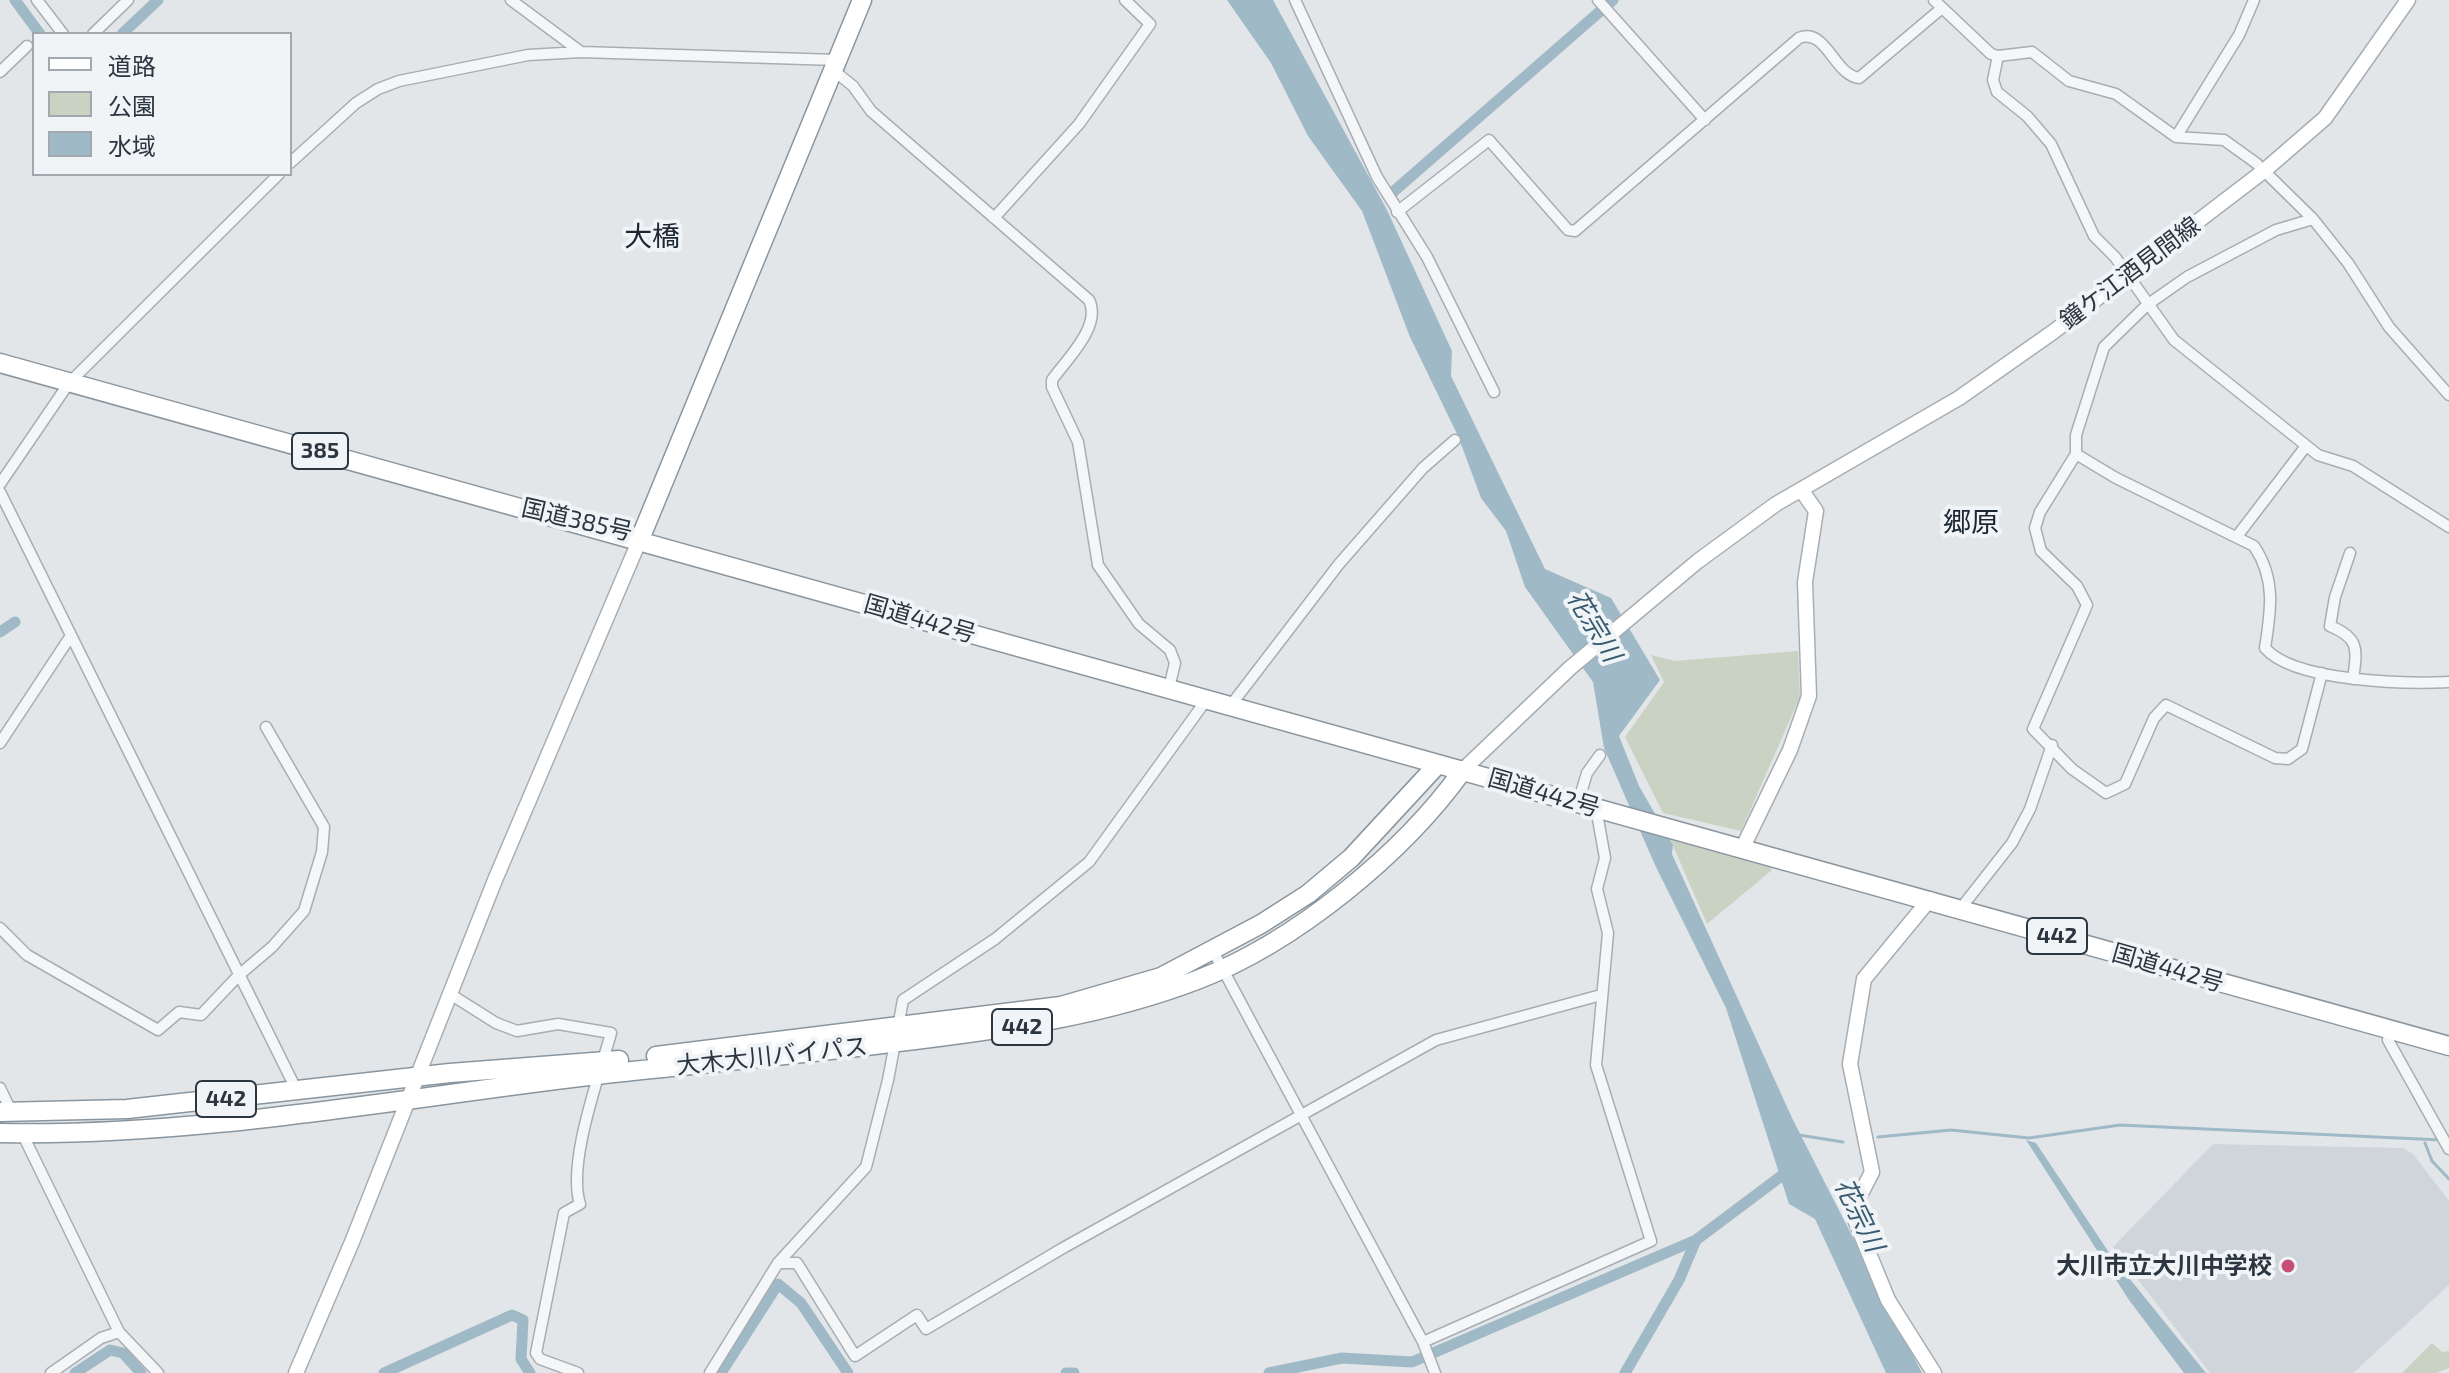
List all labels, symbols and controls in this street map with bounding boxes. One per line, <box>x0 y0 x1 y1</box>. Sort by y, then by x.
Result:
legend <box>32 32 292 176</box>
text: 道路 <box>108 51 156 80</box>
text: 公園 <box>108 91 156 120</box>
text: 水域 <box>108 131 156 160</box>
street label: 鐘ケ江酒見間線 <box>2054 211 2206 335</box>
district label: 大橋 <box>624 220 680 254</box>
road number: 385 <box>292 433 348 469</box>
street label: 国道385号 <box>519 493 635 547</box>
district label: 郷原 <box>1943 506 1999 540</box>
water label: 花宗川 <box>1561 585 1627 667</box>
street label: 国道442号 <box>861 589 979 649</box>
street label: 国道442号 <box>1485 763 1603 823</box>
road number: 442 <box>2027 918 2087 954</box>
street label: 国道442号 <box>2109 938 2227 998</box>
road number: 442 <box>992 1009 1052 1045</box>
street label: 大木大川バイパス <box>675 1032 869 1080</box>
road number: 442 <box>196 1081 256 1117</box>
water label: 花宗川 <box>1828 1173 1890 1257</box>
place label: 大川市立大川中学校 <box>2056 1252 2272 1280</box>
marker: 大川市立大川中学校 <box>2279 1257 2297 1275</box>

